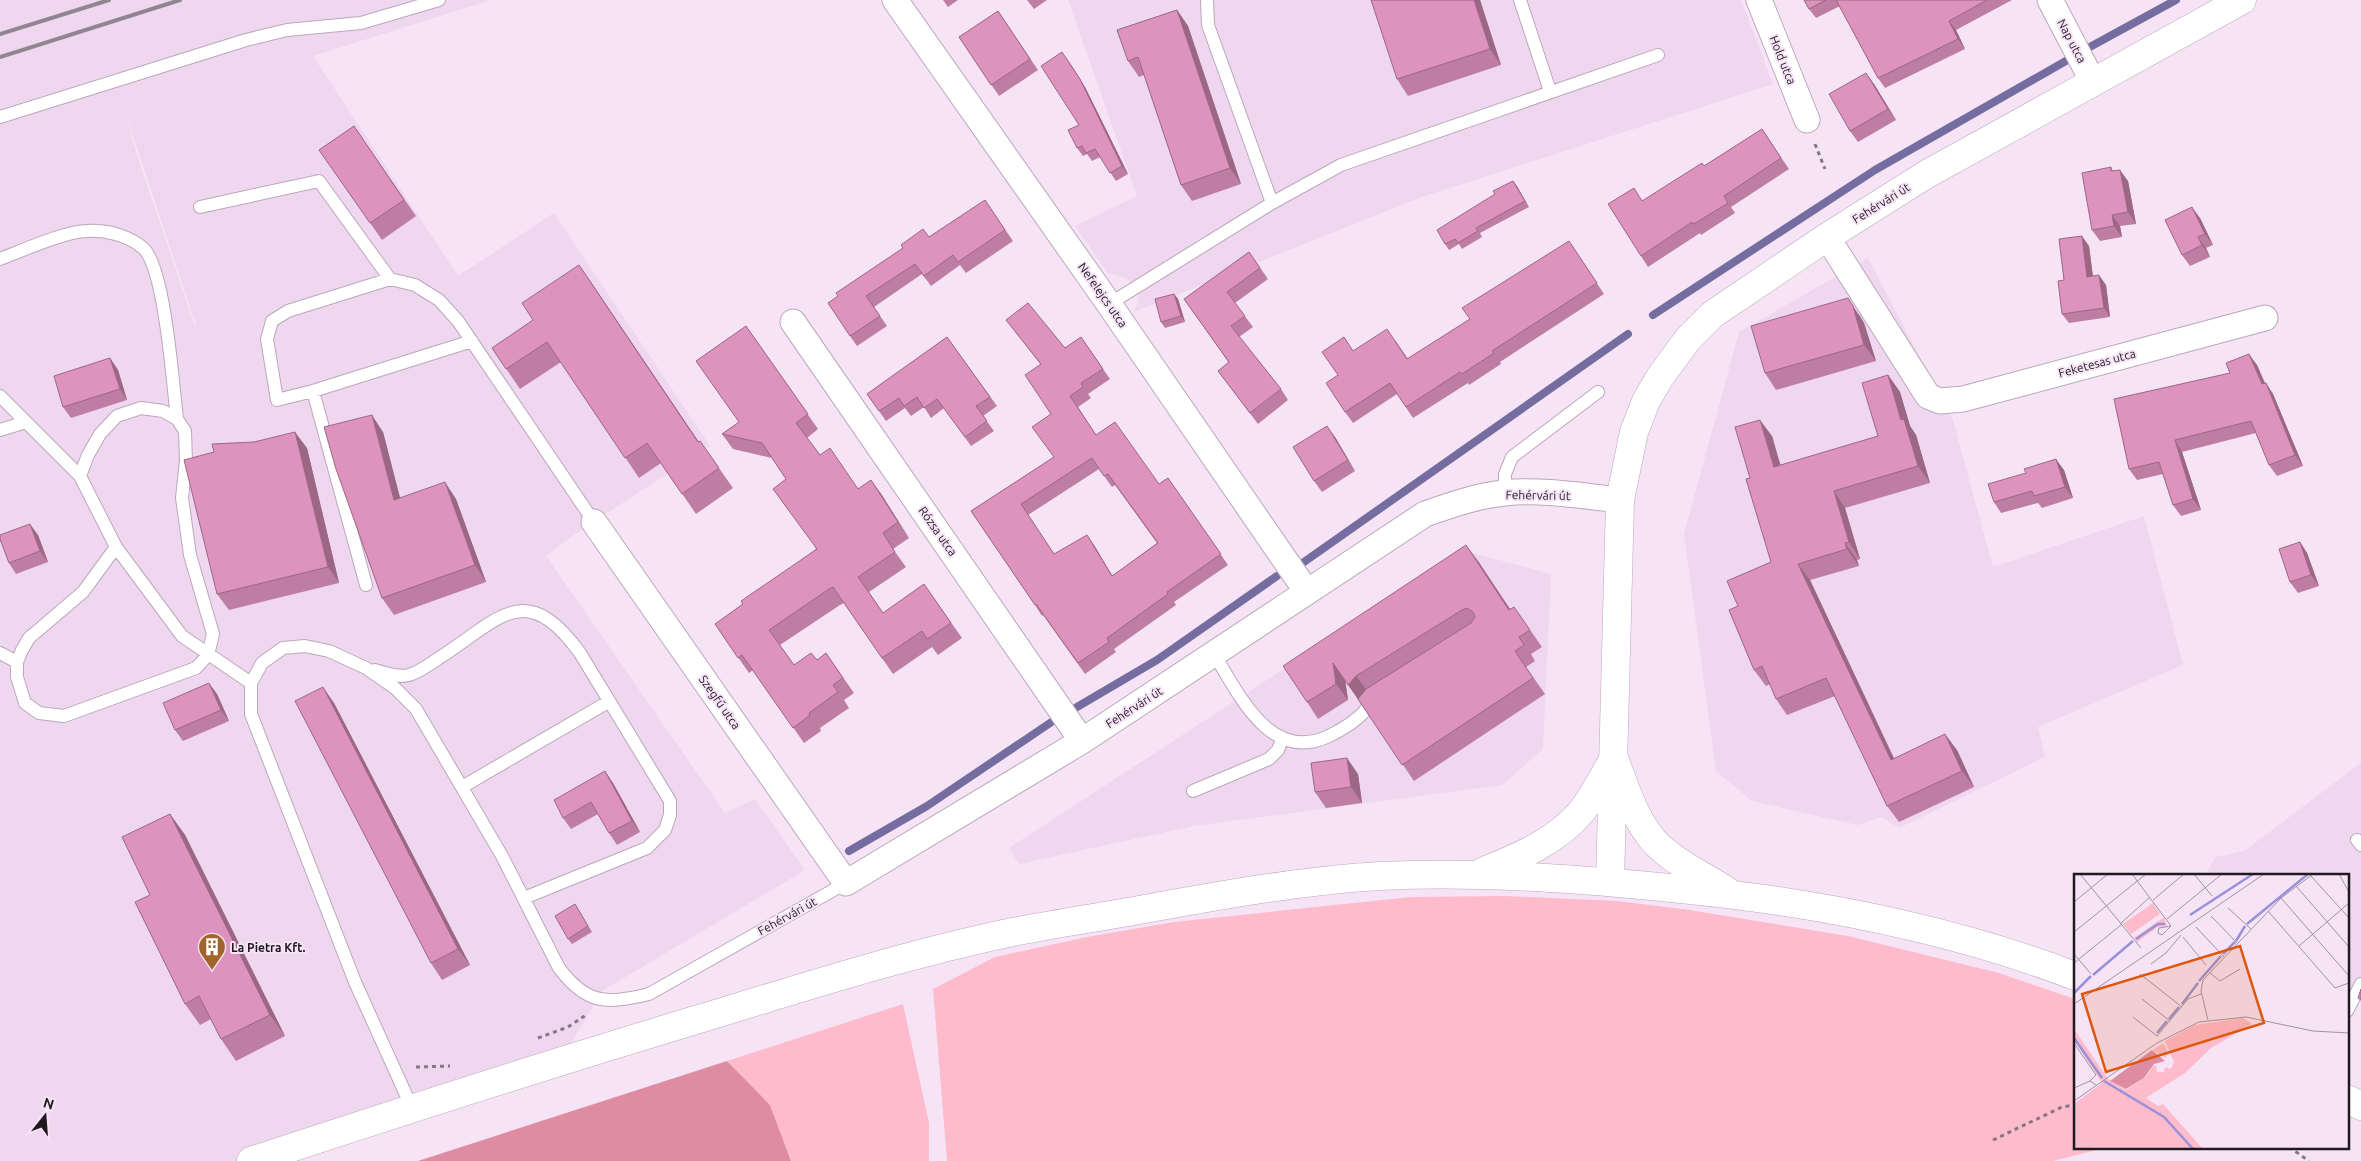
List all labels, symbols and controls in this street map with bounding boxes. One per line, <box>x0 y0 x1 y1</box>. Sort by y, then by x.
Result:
street label: Nap utca <box>2055 17 2089 65</box>
street label: Hold utca <box>1767 34 1799 86</box>
street label: Fehérvári út <box>1850 180 1912 226</box>
street label: Nefelejcs utca <box>1076 260 1130 330</box>
street label: Feketesas utca <box>2057 346 2137 380</box>
street label: Fehérvári út <box>1505 488 1571 502</box>
street label: Rózsa utca <box>916 504 960 558</box>
street label: Szegfű utca <box>697 673 743 731</box>
street label: Fehérvári út <box>1103 684 1165 730</box>
inset map <box>2074 874 2348 1148</box>
street label: Fehérvári út <box>755 894 819 937</box>
building icon: La Pietra Kft. <box>197 932 227 971</box>
place label: La Pietra Kft. <box>231 941 306 954</box>
north arrow <box>20 1091 70 1141</box>
text: N <box>41 1094 56 1113</box>

